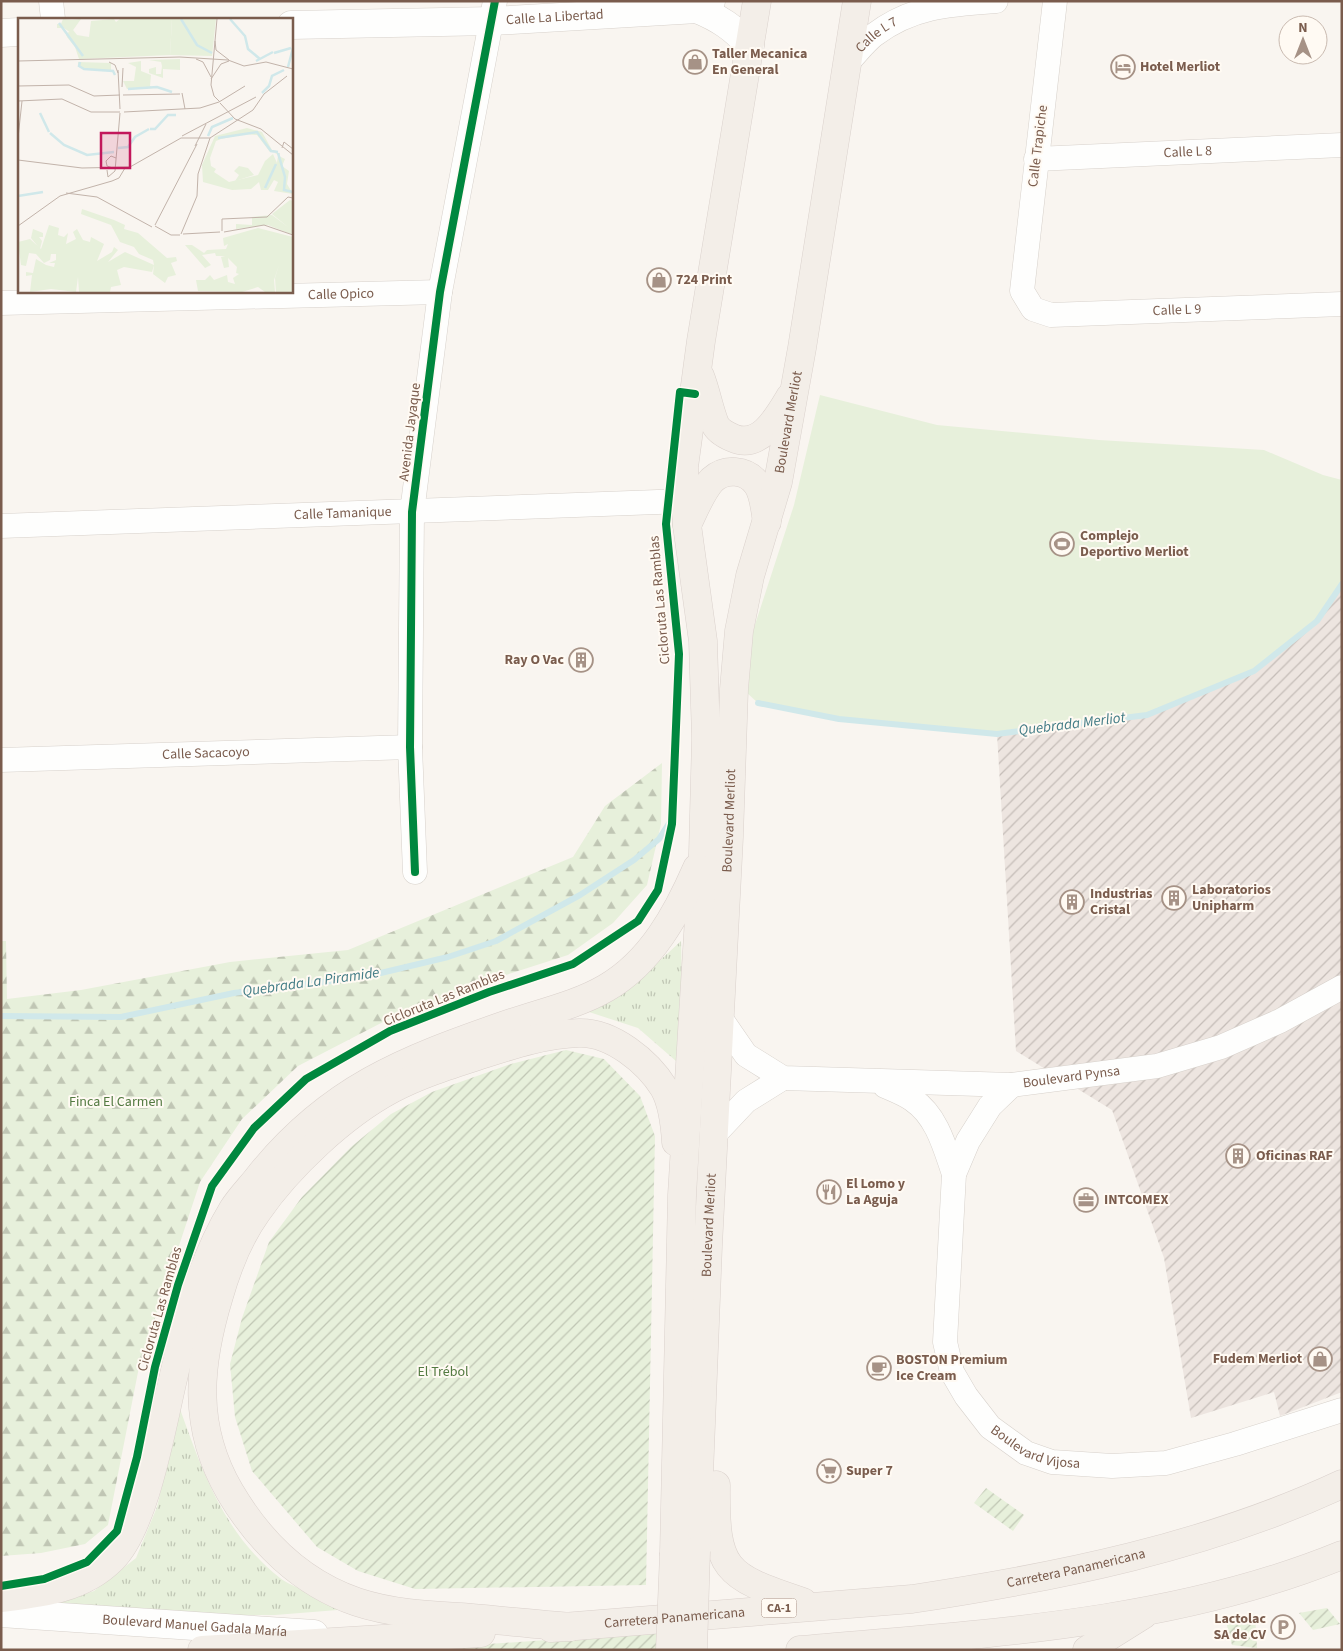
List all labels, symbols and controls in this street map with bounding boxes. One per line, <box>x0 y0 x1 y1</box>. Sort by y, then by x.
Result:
street label: Calle La Libertad <box>505 5 604 30</box>
street label: Calle L 7 <box>851 12 901 57</box>
north arrow <box>1278 15 1328 65</box>
inset map <box>18 18 292 292</box>
text: N <box>1298 18 1308 38</box>
place label: Taller Mecanica En General <box>712 44 807 80</box>
shop icon: Taller Mecanica En General <box>682 49 708 75</box>
hotel icon: Hotel Merliot <box>1110 54 1136 80</box>
place label: Hotel Merliot <box>1140 57 1221 77</box>
street label: Calle Trapiche <box>1023 104 1053 188</box>
street label: Calle L 8 <box>1163 141 1213 163</box>
shop icon: 724 Print <box>646 267 672 293</box>
place label: 724 Print <box>676 270 733 290</box>
street label: Calle Opico <box>308 284 374 305</box>
street label: Calle L 9 <box>1152 299 1202 321</box>
street label: Boulevard Merliot <box>770 369 808 475</box>
street label: Avenida Jayaque <box>394 382 426 482</box>
street label: Calle Tamanique <box>294 502 392 525</box>
place label: Complejo Deportivo Merliot <box>1080 526 1189 562</box>
sports icon: Complejo Deportivo Merliot <box>1049 531 1075 557</box>
street label: Cicloruta Las Ramblas <box>644 535 676 665</box>
building icon: Ray O Vac <box>568 647 594 673</box>
place label: Ray O Vac <box>504 650 564 670</box>
water label: Quebrada Merliot <box>1017 707 1128 741</box>
street label: Calle Sacacoyo <box>162 742 250 765</box>
street label: Boulevard Merliot <box>717 768 741 873</box>
place label: Laboratorios Unipharm <box>1192 880 1271 916</box>
place label: Industrias Cristal <box>1090 884 1153 920</box>
building icon: Laboratorios Unipharm <box>1161 885 1187 911</box>
building icon: Industrias Cristal <box>1059 889 1085 915</box>
water label: Quebrada La Piramide <box>241 962 381 1002</box>
street label: Cicloruta Las Ramblas <box>380 965 508 1031</box>
street label: Boulevard Pynsa <box>1022 1061 1121 1093</box>
park label: Finca El Carmen <box>69 1092 163 1112</box>
building icon: Oficinas RAF <box>1225 1143 1251 1169</box>
place label: Oficinas RAF <box>1256 1146 1333 1166</box>
street label: Boulevard Merliot <box>697 1173 722 1278</box>
place label: El Lomo y La Aguja <box>846 1174 906 1210</box>
restaurant icon: El Lomo y La Aguja <box>816 1179 842 1205</box>
office icon: INTCOMEX <box>1073 1187 1099 1213</box>
place label: INTCOMEX <box>1104 1190 1168 1210</box>
street label: Cicloruta Las Ramblas <box>133 1244 187 1374</box>
shop icon: Fudem Merliot <box>1307 1346 1333 1372</box>
place label: Fudem Merliot <box>1213 1349 1303 1369</box>
place label: BOSTON Premium Ice Cream <box>896 1350 1007 1386</box>
cafe icon: BOSTON Premium Ice Cream <box>866 1355 892 1381</box>
park label: El Trébol <box>417 1362 469 1382</box>
street label: Boulevard Vijosa <box>986 1420 1081 1474</box>
supermarket icon: Super 7 <box>816 1458 842 1484</box>
place label: Super 7 <box>846 1461 893 1481</box>
street label: Carretera Panamericana <box>1005 1544 1148 1593</box>
road number: CA-1 <box>762 1599 796 1618</box>
street label: Carretera Panamericana <box>603 1602 746 1634</box>
place label: Lactolac SA de CV <box>1214 1609 1266 1645</box>
street label: Boulevard Manuel Gadala María <box>101 1610 288 1642</box>
parking icon: Lactolac SA de CV <box>1270 1614 1296 1640</box>

